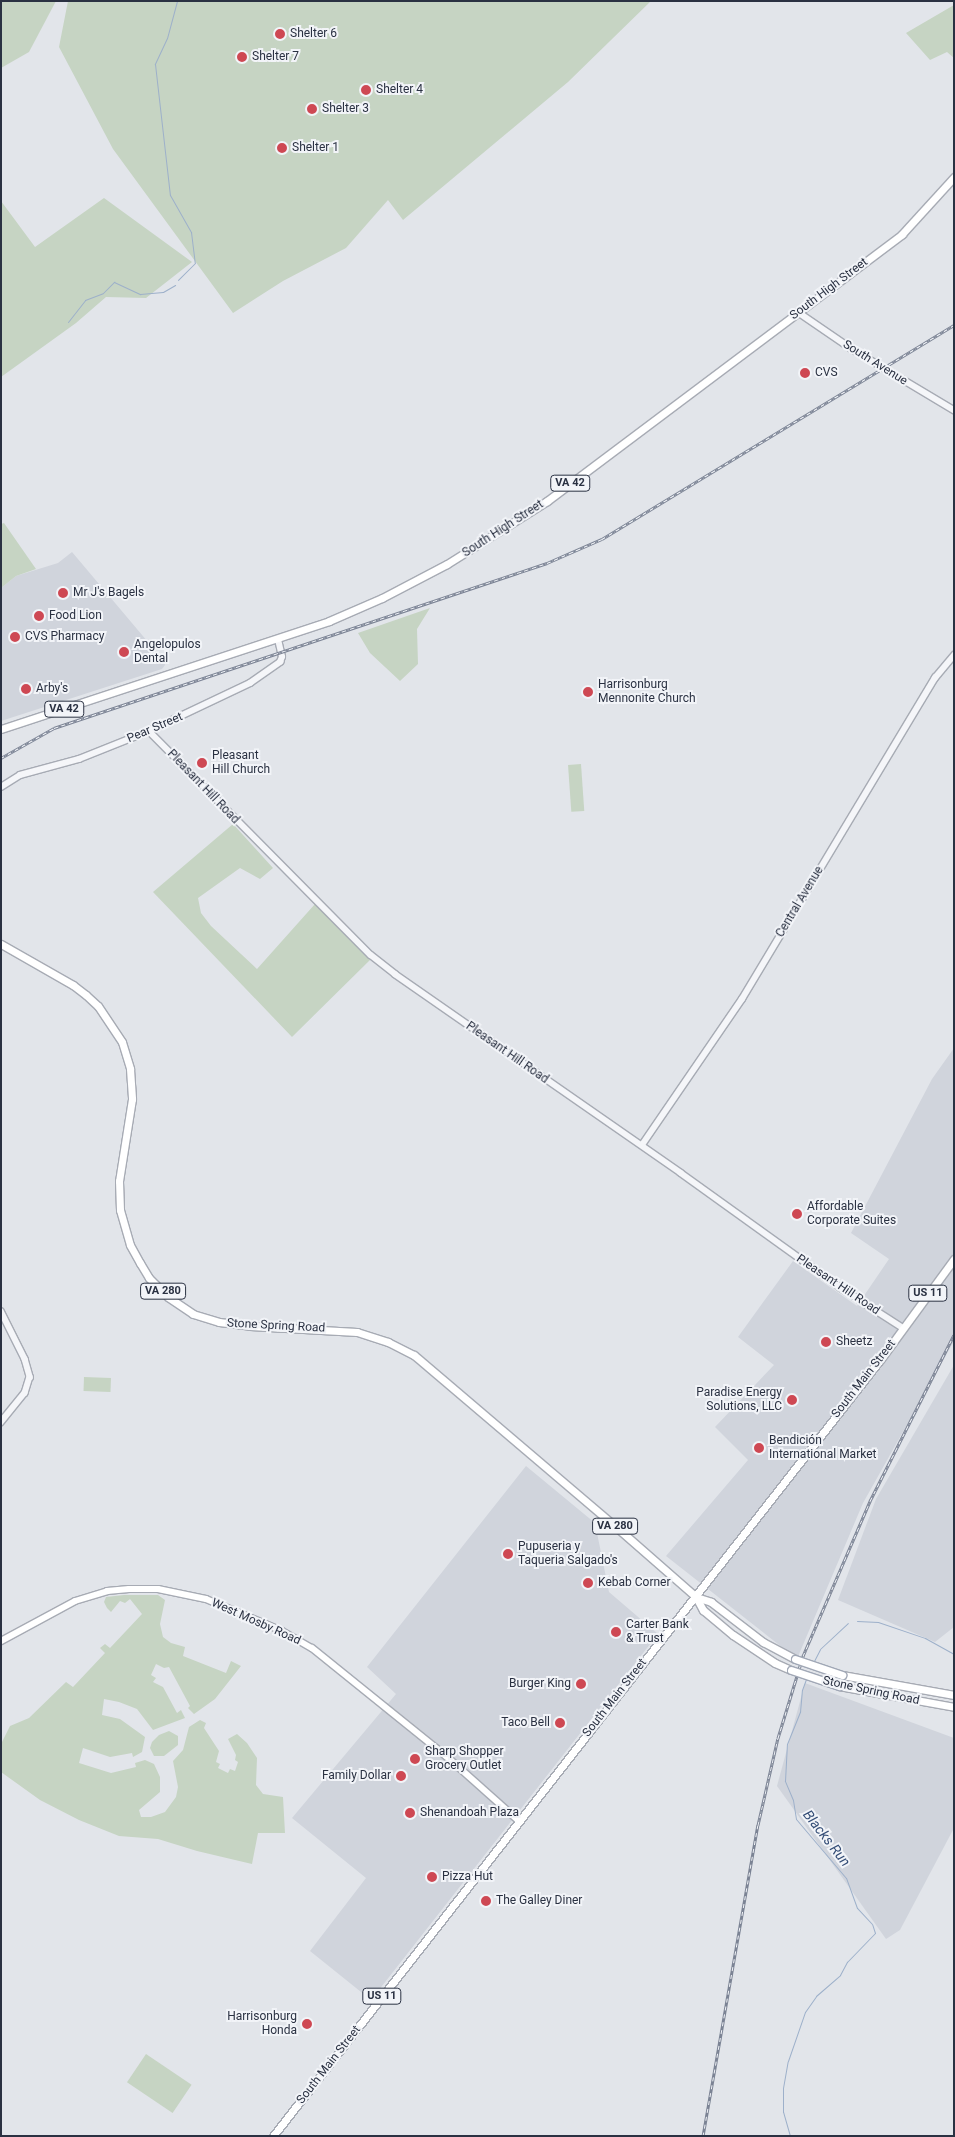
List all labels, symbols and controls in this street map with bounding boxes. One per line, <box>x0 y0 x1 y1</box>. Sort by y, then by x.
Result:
place label: Shelter 6 <box>290 27 337 41</box>
marker: Shelter 6 <box>274 28 286 40</box>
place label: Shelter 7 <box>252 50 299 64</box>
marker: Shelter 7 <box>236 51 248 63</box>
place label: Shelter 4 <box>376 83 423 97</box>
marker: Shelter 4 <box>360 84 372 96</box>
place label: Shelter 3 <box>322 102 369 116</box>
marker: Shelter 3 <box>306 103 318 115</box>
place label: Shelter 1 <box>292 141 339 155</box>
marker: Shelter 1 <box>276 142 288 154</box>
street label: South High Street <box>787 255 871 323</box>
street label: South Avenue <box>840 337 910 389</box>
place label: CVS <box>815 366 838 380</box>
marker: CVS <box>799 367 811 379</box>
road number: VA 42 <box>550 474 590 492</box>
street label: South High Street <box>460 497 546 561</box>
place label: Mr J's Bagels <box>73 586 144 600</box>
marker: Mr J's Bagels <box>57 587 69 599</box>
place label: Food Lion <box>49 609 102 623</box>
marker: Food Lion <box>33 610 45 622</box>
place label: CVS Pharmacy <box>25 630 104 644</box>
marker: CVS Pharmacy <box>9 631 21 643</box>
place label: Angelopulos Dental <box>134 638 201 666</box>
marker: Angelopulos Dental <box>118 646 130 658</box>
place label: Harrisonburg Mennonite Church <box>598 678 696 706</box>
place label: Arby's <box>36 682 68 696</box>
marker: Arby's <box>20 683 32 695</box>
marker: Harrisonburg Mennonite Church <box>582 686 594 698</box>
road number: VA 42 <box>44 701 84 718</box>
street label: Pear Street <box>125 710 185 746</box>
street label: Pleasant Hill Road <box>164 747 242 827</box>
place label: Pleasant Hill Church <box>212 749 270 777</box>
marker: Pleasant Hill Church <box>196 757 208 769</box>
street label: Central Avenue <box>773 864 827 940</box>
street label: Pleasant Hill Road <box>463 1019 551 1087</box>
place label: Affordable Corporate Suites <box>807 1200 896 1228</box>
marker: Affordable Corporate Suites <box>791 1208 803 1220</box>
street label: Pleasant Hill Road <box>794 1252 882 1318</box>
road number: VA 280 <box>139 1282 187 1300</box>
road number: US 11 <box>908 1285 948 1302</box>
street label: Stone Spring Road <box>226 1316 326 1336</box>
place label: Sheetz <box>836 1335 872 1349</box>
marker: Sheetz <box>820 1336 832 1348</box>
street label: South Main Street <box>829 1337 899 1421</box>
place label: Paradise Energy Solutions, LLC <box>696 1386 782 1414</box>
marker: Paradise Energy Solutions, LLC <box>786 1394 798 1406</box>
place label: Bendición International Market <box>769 1434 876 1462</box>
marker: Bendición International Market <box>753 1442 765 1454</box>
road number: VA 280 <box>591 1518 639 1534</box>
place label: Pupuseria y Taqueria Salgado's <box>518 1540 618 1568</box>
marker: Pupuseria y Taqueria Salgado's <box>502 1548 514 1560</box>
place label: Kebab Corner <box>598 1576 670 1590</box>
marker: Kebab Corner <box>582 1577 594 1589</box>
street label: West Mosby Road <box>209 1596 303 1648</box>
place label: Carter Bank & Trust <box>626 1618 689 1646</box>
marker: Carter Bank & Trust <box>610 1626 622 1638</box>
street label: South Main Street <box>580 1656 650 1740</box>
street label: Stone Spring Road <box>821 1674 921 1708</box>
place label: Burger King <box>509 1677 571 1691</box>
marker: Burger King <box>575 1678 587 1690</box>
place label: Taco Bell <box>501 1716 550 1730</box>
marker: Taco Bell <box>554 1717 566 1729</box>
place label: Sharp Shopper Grocery Outlet <box>425 1745 504 1773</box>
marker: Sharp Shopper Grocery Outlet <box>409 1753 421 1765</box>
place label: Family Dollar <box>322 1769 391 1783</box>
marker: Family Dollar <box>395 1770 407 1782</box>
place label: Shenandoah Plaza <box>420 1806 519 1820</box>
water label: Blacks Run <box>800 1806 854 1870</box>
marker: Shenandoah Plaza <box>404 1807 416 1819</box>
place label: Pizza Hut <box>442 1870 493 1884</box>
marker: Pizza Hut <box>426 1871 438 1883</box>
place label: The Galley Diner <box>496 1894 582 1908</box>
marker: The Galley Diner <box>480 1895 492 1907</box>
road number: US 11 <box>362 1988 402 2004</box>
place label: Harrisonburg Honda <box>227 2010 297 2038</box>
marker: Harrisonburg Honda <box>301 2018 313 2030</box>
street label: South Main Street <box>294 2023 364 2107</box>

